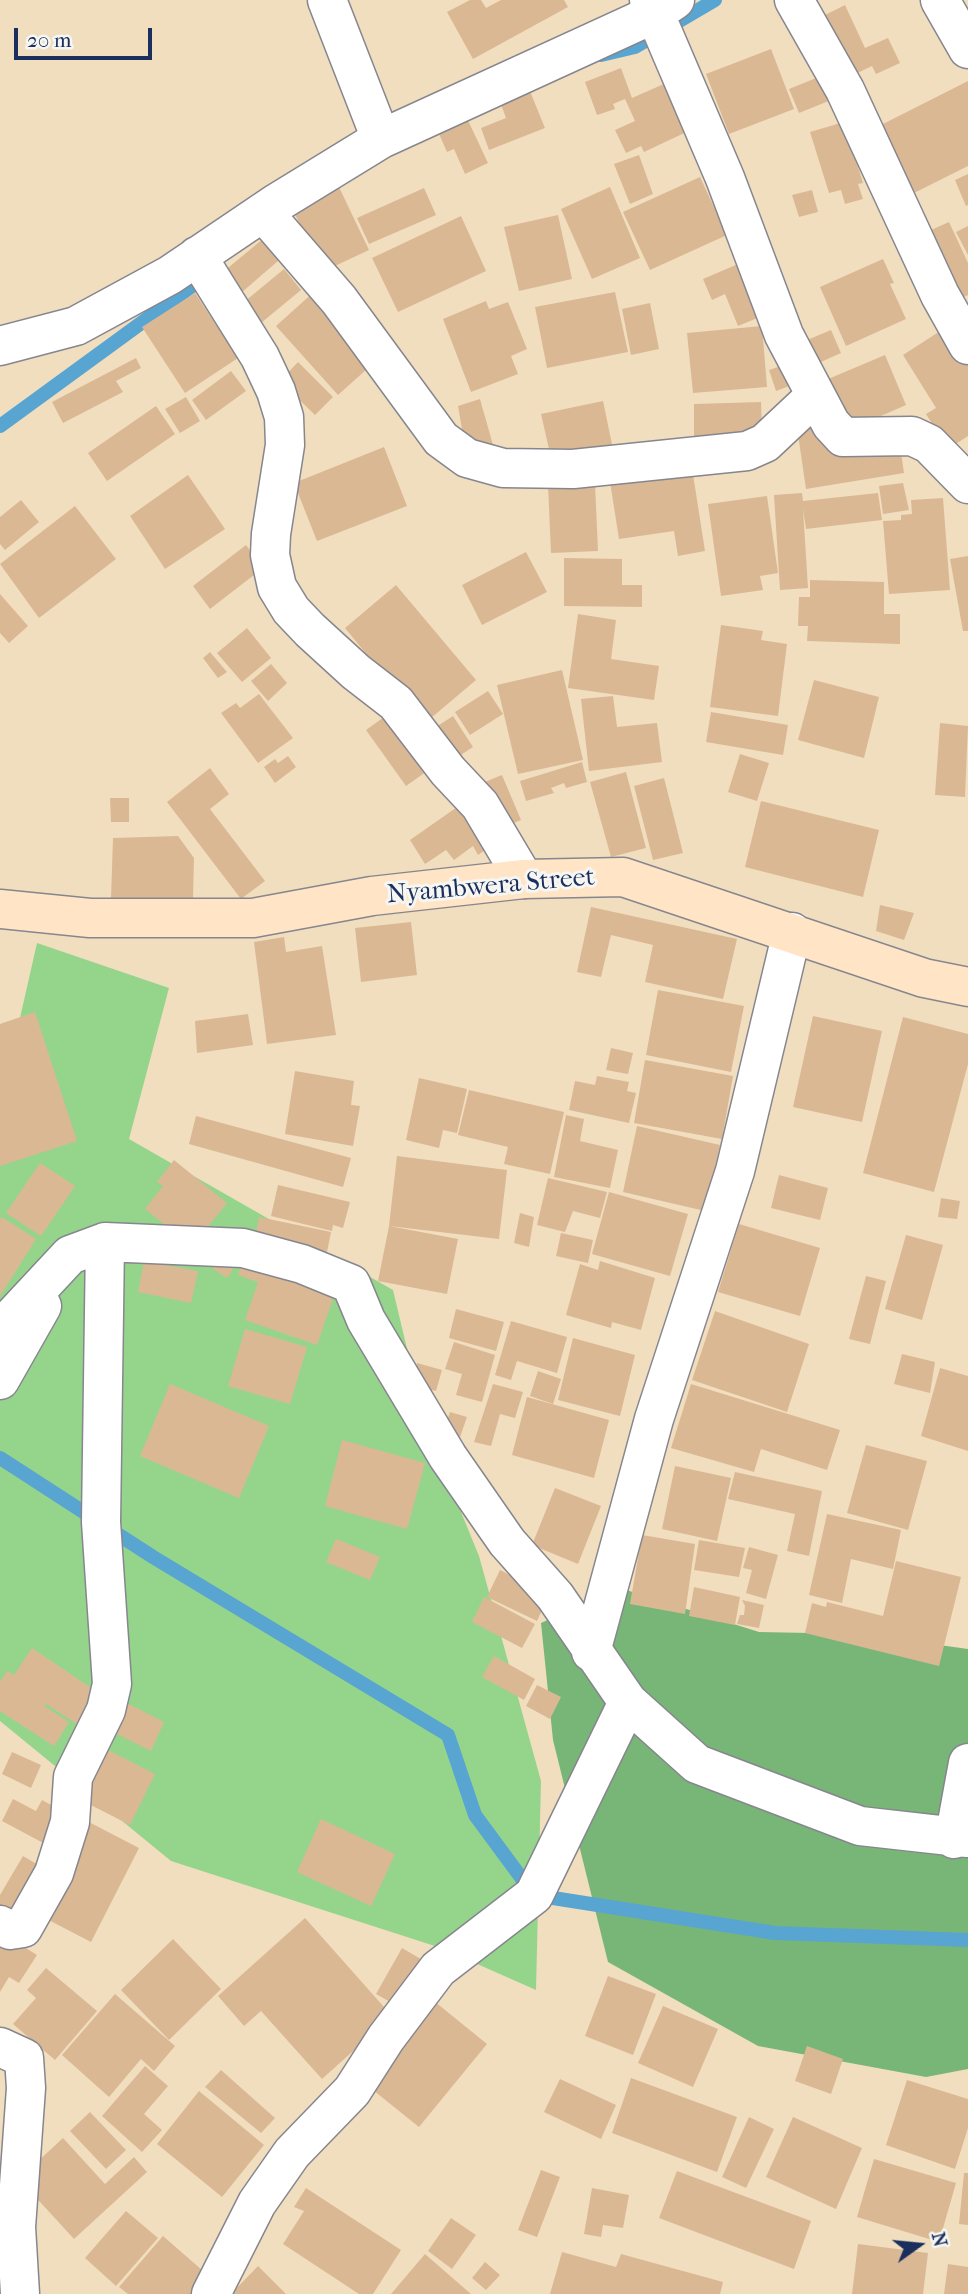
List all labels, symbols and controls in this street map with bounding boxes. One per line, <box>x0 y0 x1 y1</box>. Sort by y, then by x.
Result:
scale bar <box>18 14 156 58</box>
text: 20 m <box>27 28 71 52</box>
street label: Nyambwera Street <box>386 862 596 912</box>
north arrow <box>884 2210 954 2280</box>
text: N <box>927 2230 952 2249</box>

